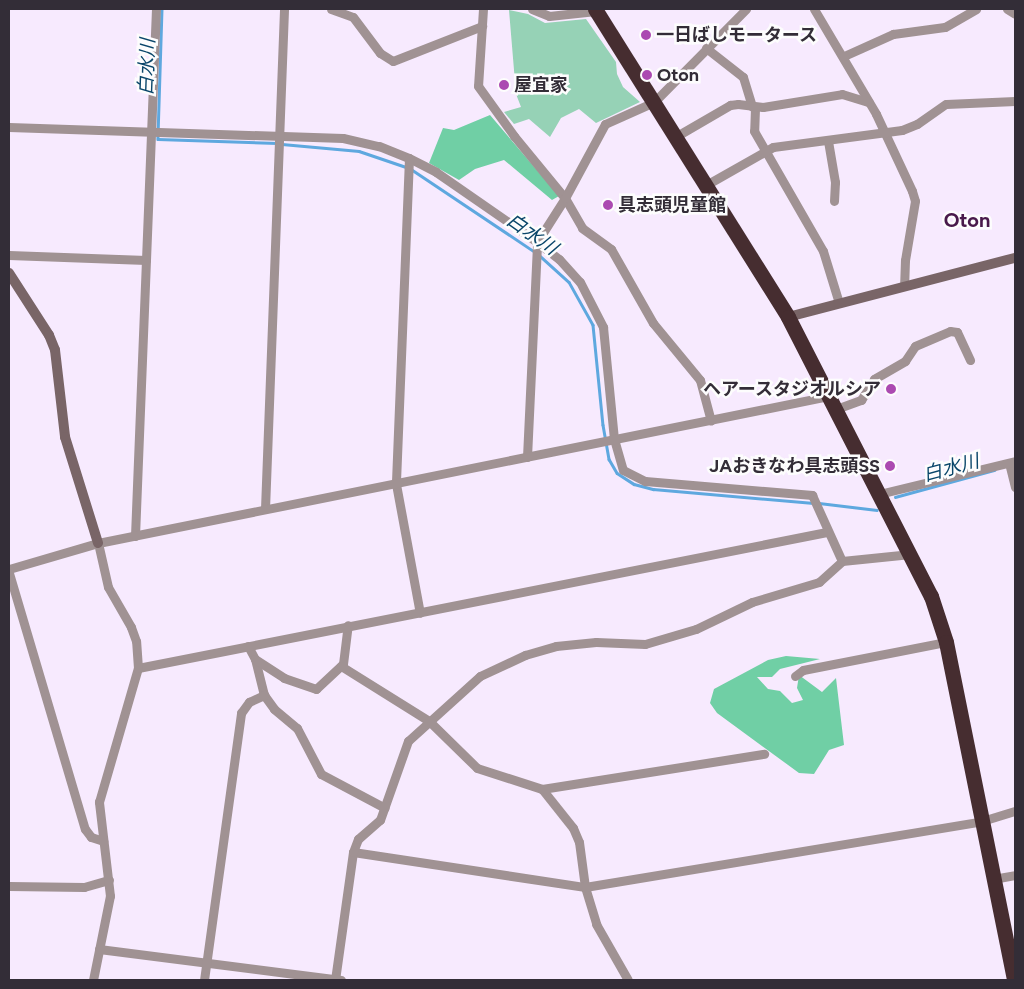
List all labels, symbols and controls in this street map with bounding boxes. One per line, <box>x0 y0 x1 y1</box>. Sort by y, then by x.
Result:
place label: 一日ばしモータース <box>656 24 818 46</box>
marker: 一日ばしモータース <box>640 29 652 41</box>
water label: 白水川 <box>135 38 159 96</box>
place label: Oton <box>657 64 699 86</box>
marker: Oton <box>641 69 653 81</box>
place label: 屋宜家 <box>514 74 568 96</box>
marker: 屋宜家 <box>498 79 510 91</box>
place label: 具志頭児童館 <box>618 194 726 216</box>
marker: 具志頭児童館 <box>602 199 614 211</box>
water label: 白水川 <box>502 208 562 260</box>
district label: Oton <box>944 208 990 232</box>
place label: ヘアースタジオルシア <box>702 378 881 400</box>
marker: ヘアースタジオルシア <box>885 383 897 395</box>
water label: 白水川 <box>921 450 981 486</box>
place label: JAおきなわ具志頭SS <box>709 455 880 477</box>
marker: JAおきなわ具志頭SS <box>884 460 896 472</box>

